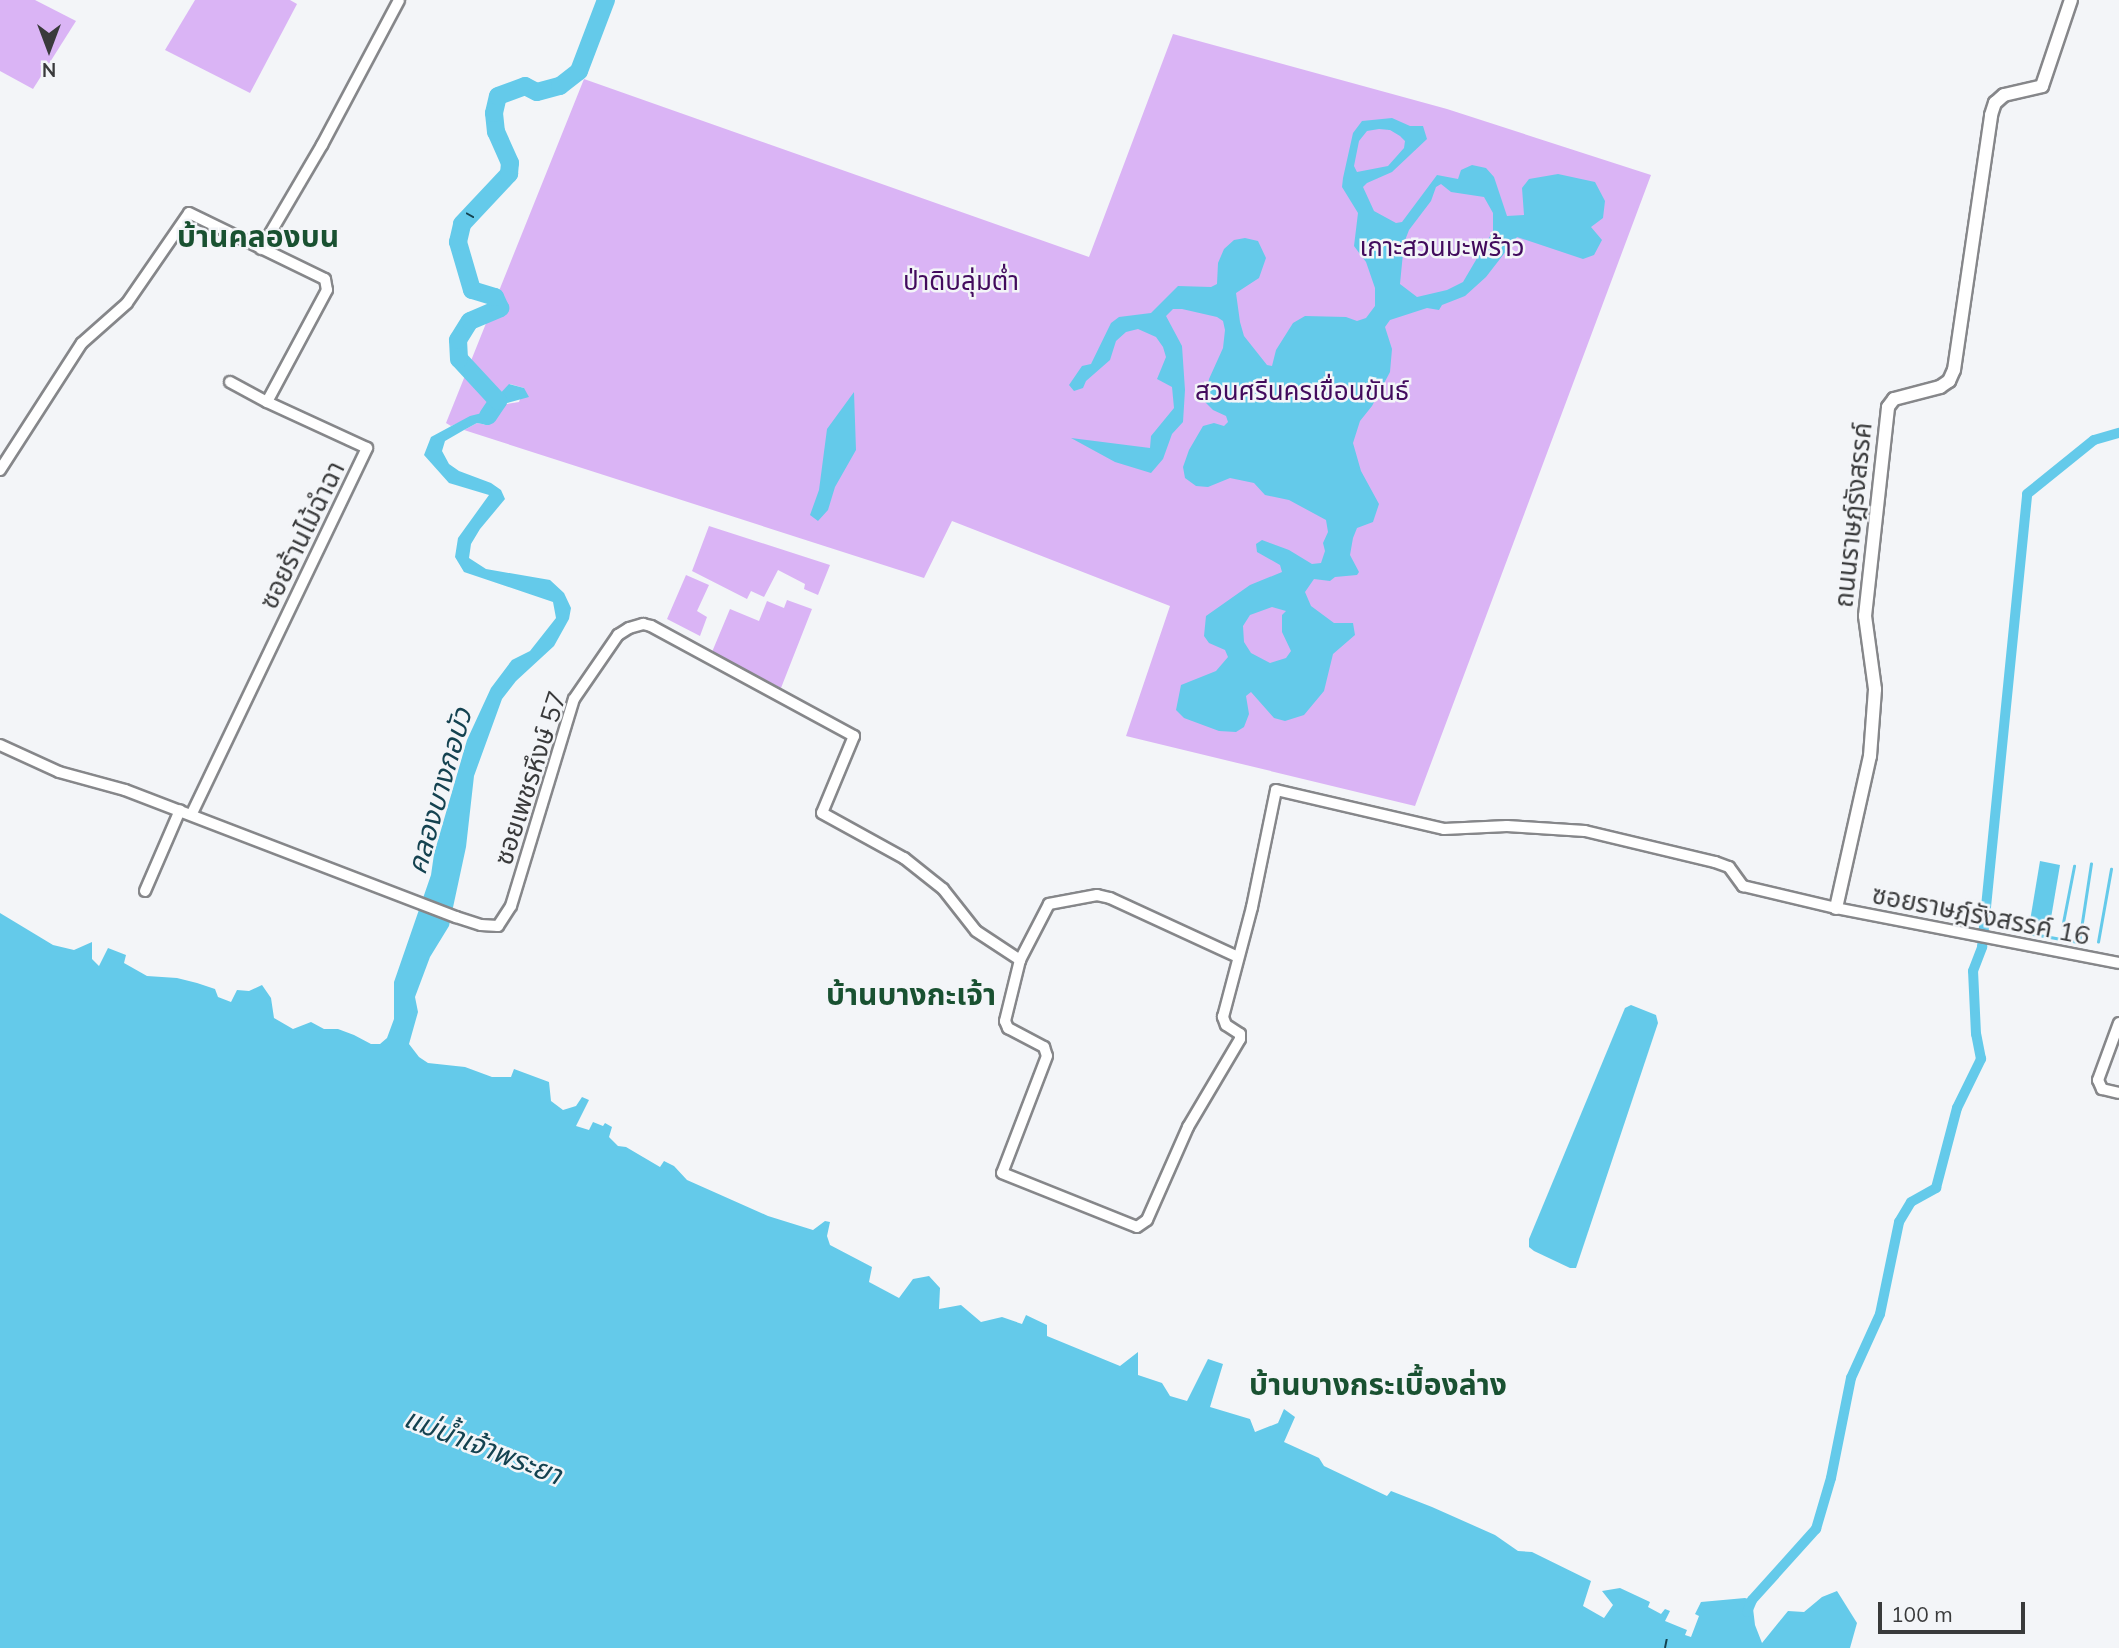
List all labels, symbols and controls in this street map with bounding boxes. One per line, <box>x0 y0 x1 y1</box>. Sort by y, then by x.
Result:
north arrow <box>14 14 84 84</box>
text: N <box>42 58 56 82</box>
district label: บ้านคลองบน <box>177 218 339 254</box>
park label: เกาะสวนมะพร้าว <box>1359 231 1525 263</box>
park label: ป่าดิบลุ่มต่ำ <box>903 265 1019 297</box>
park label: สวนศรีนครเขื่อนขันธ์ <box>1195 375 1409 407</box>
street label: ถนนราษฎ์รังสรรค์ <box>1828 421 1878 609</box>
street label: ซอยร้านไม้ฉำฉา <box>253 456 351 614</box>
street label: ซอยเพชรหึงษ์ 57 <box>487 687 573 869</box>
water label: คลองบางกอบัว <box>399 704 479 878</box>
street label: ซอยราษฎ์รังสรรค์ 16 <box>1869 879 2093 951</box>
district label: บ้านบางกะเจ้า <box>826 976 996 1012</box>
district label: บ้านบางกระเบื้องล่าง <box>1249 1366 1507 1402</box>
water label: แม่น้ำเจ้าพระยา <box>400 1401 566 1491</box>
scale bar <box>1881 1588 2028 1632</box>
text: 100 m <box>1891 1601 1953 1627</box>

